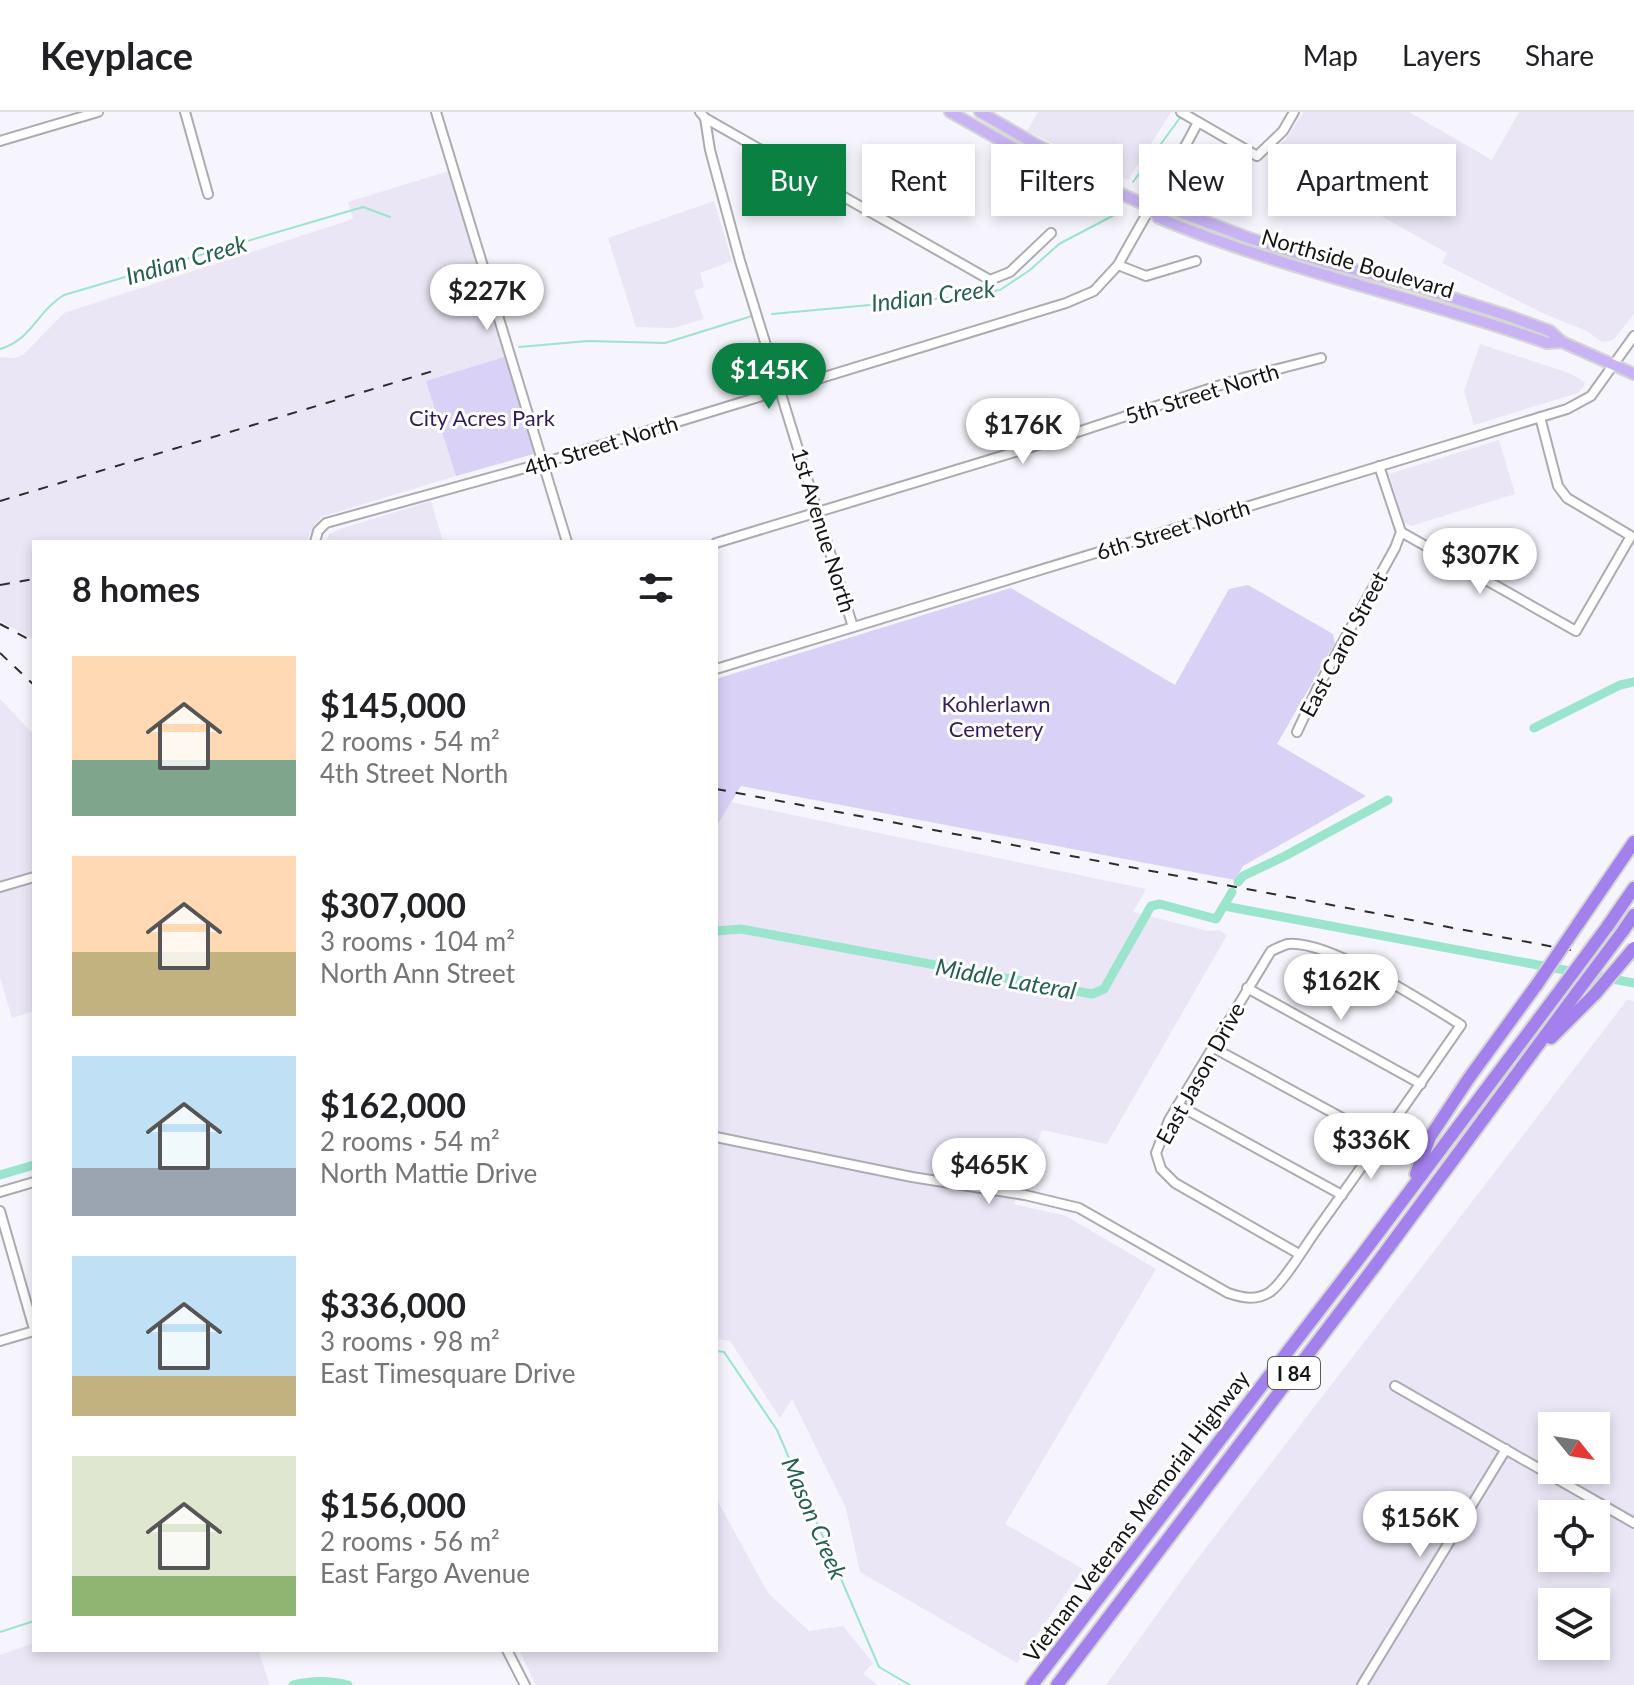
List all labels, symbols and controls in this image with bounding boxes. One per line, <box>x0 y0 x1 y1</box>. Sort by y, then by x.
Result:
text: Keyplace <box>40 32 193 78</box>
text: Map <box>1303 38 1358 72</box>
text: Layers <box>1402 38 1481 72</box>
text: Share <box>1525 38 1594 72</box>
chip: Buy <box>742 144 846 216</box>
chip: Rent <box>862 144 975 216</box>
chip: Filters <box>991 144 1123 216</box>
chip: New <box>1139 144 1252 216</box>
chip: Apartment <box>1268 144 1456 216</box>
street label: Northside Boulevard <box>1259 223 1457 303</box>
water label: Indian Creek <box>122 228 251 290</box>
pin: $227K <box>431 264 543 332</box>
water label: Indian Creek <box>869 273 997 317</box>
text: $227K <box>448 274 526 306</box>
pin: $145K <box>713 343 825 411</box>
text: $145K <box>730 353 808 385</box>
street label: 5th Street North <box>1122 357 1282 429</box>
pin: $176K <box>967 398 1079 466</box>
park label: City Acres Park <box>409 404 556 431</box>
text: $176K <box>984 408 1062 440</box>
street label: 4th Street North <box>521 409 681 481</box>
street label: 1st Avenue North <box>786 444 862 616</box>
street label: 6th Street North <box>1093 493 1253 565</box>
pin: $307K <box>1424 528 1536 596</box>
text: $307K <box>1441 538 1519 570</box>
icon: filters <box>634 566 678 610</box>
street label: East Carol Street <box>1293 567 1393 721</box>
text: 8 homes <box>72 568 200 609</box>
text: $145,000 <box>320 684 466 725</box>
icon: home <box>136 688 232 784</box>
park label: Kohlerlawn Cemetery <box>942 690 1050 742</box>
text: 2 rooms · 54 m² <box>320 725 500 757</box>
text: 4th Street North <box>320 757 508 789</box>
text: $307,000 <box>320 884 466 925</box>
icon: home <box>136 888 232 984</box>
text: 3 rooms · 104 m² <box>320 925 515 957</box>
water label: Middle Lateral <box>933 951 1079 1005</box>
pin: $162K <box>1285 954 1397 1022</box>
text: North Ann Street <box>320 957 515 989</box>
text: $162K <box>1302 964 1380 996</box>
street label: East Jason Drive <box>1150 997 1250 1149</box>
text: $162,000 <box>320 1084 466 1125</box>
icon: home <box>136 1088 232 1184</box>
pin: $336K <box>1315 1113 1427 1181</box>
text: $336K <box>1332 1123 1410 1155</box>
text: 2 rooms · 54 m² <box>320 1125 500 1157</box>
pin: $465K <box>933 1138 1045 1206</box>
text: $465K <box>950 1148 1028 1180</box>
text: North Mattie Drive <box>320 1157 537 1189</box>
text: $336,000 <box>320 1284 466 1325</box>
icon: home <box>136 1288 232 1384</box>
text: 3 rooms · 98 m² <box>320 1325 500 1357</box>
text: East Timesquare Drive <box>320 1357 575 1389</box>
road number: I 84 <box>1268 1357 1320 1389</box>
street label: Vietnam Veterans Memorial Highway <box>1017 1364 1255 1667</box>
north arrow <box>1538 1412 1610 1484</box>
map controls <box>1538 1412 1610 1660</box>
water label: Mason Creek <box>776 1453 854 1584</box>
text: $156,000 <box>320 1484 466 1525</box>
icon: home <box>136 1488 232 1584</box>
pin: $156K <box>1364 1491 1476 1559</box>
button: locate <box>1538 1500 1610 1572</box>
text: $156K <box>1381 1501 1459 1533</box>
text: 2 rooms · 56 m² <box>320 1525 500 1557</box>
text: East Fargo Avenue <box>320 1557 530 1589</box>
button: layers <box>1538 1588 1610 1660</box>

